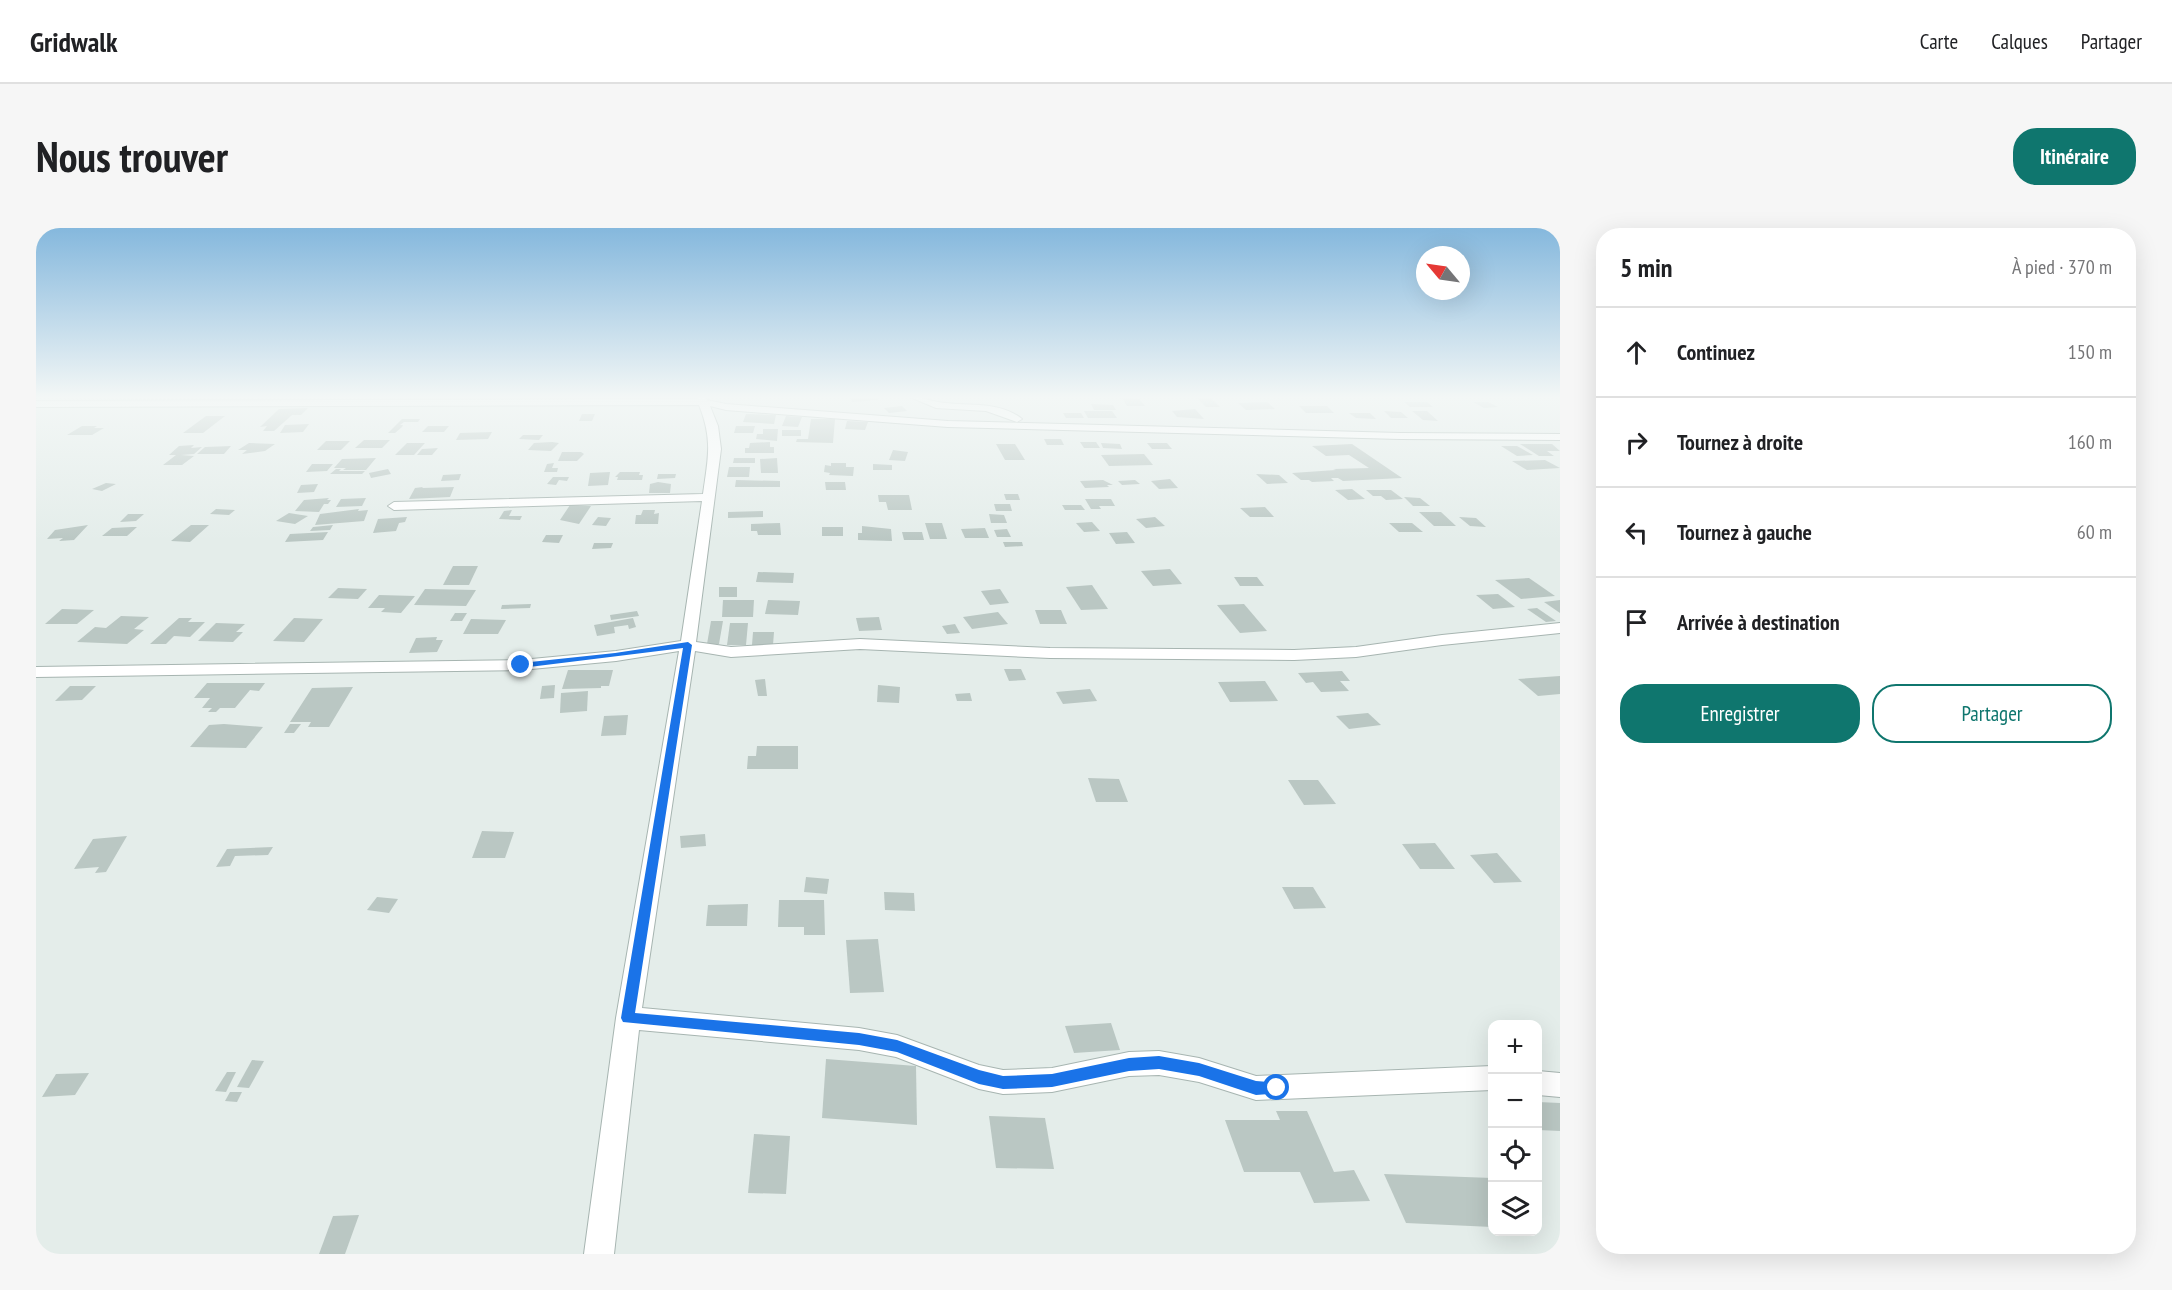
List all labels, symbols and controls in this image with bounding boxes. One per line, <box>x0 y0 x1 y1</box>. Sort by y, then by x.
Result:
text: Gridwalk <box>30 23 118 60</box>
text: Carte <box>1920 28 1958 55</box>
text: Calques <box>1991 28 2048 55</box>
text: Partager <box>2081 28 2142 55</box>
button: Itinéraire <box>2013 128 2136 185</box>
text: Nous trouver <box>36 129 228 184</box>
north arrow <box>1416 246 1470 300</box>
text: 5 min <box>1620 251 1673 284</box>
text: À pied · 370 m <box>2012 254 2112 280</box>
icon: ahead <box>1620 336 1653 369</box>
text: Continuez <box>1677 338 1755 366</box>
text: 150 m <box>2068 339 2112 365</box>
icon: right <box>1620 426 1653 459</box>
text: Tournez à droite <box>1677 428 1803 456</box>
text: 160 m <box>2068 429 2112 455</box>
icon: left <box>1620 516 1653 549</box>
text: Tournez à gauche <box>1677 518 1812 546</box>
text: 60 m <box>2077 519 2112 545</box>
icon: arrive <box>1620 606 1653 639</box>
text: Arrivée à destination <box>1677 608 1840 636</box>
route end <box>507 651 533 677</box>
button: Enregistrer <box>1620 684 1860 743</box>
button: Partager <box>1872 684 2112 743</box>
map controls <box>1488 1020 1542 1236</box>
button: + <box>1488 1020 1542 1074</box>
route start <box>1263 1074 1289 1100</box>
button: − <box>1488 1074 1542 1128</box>
button: locate <box>1488 1128 1542 1182</box>
button: layers <box>1488 1182 1542 1236</box>

